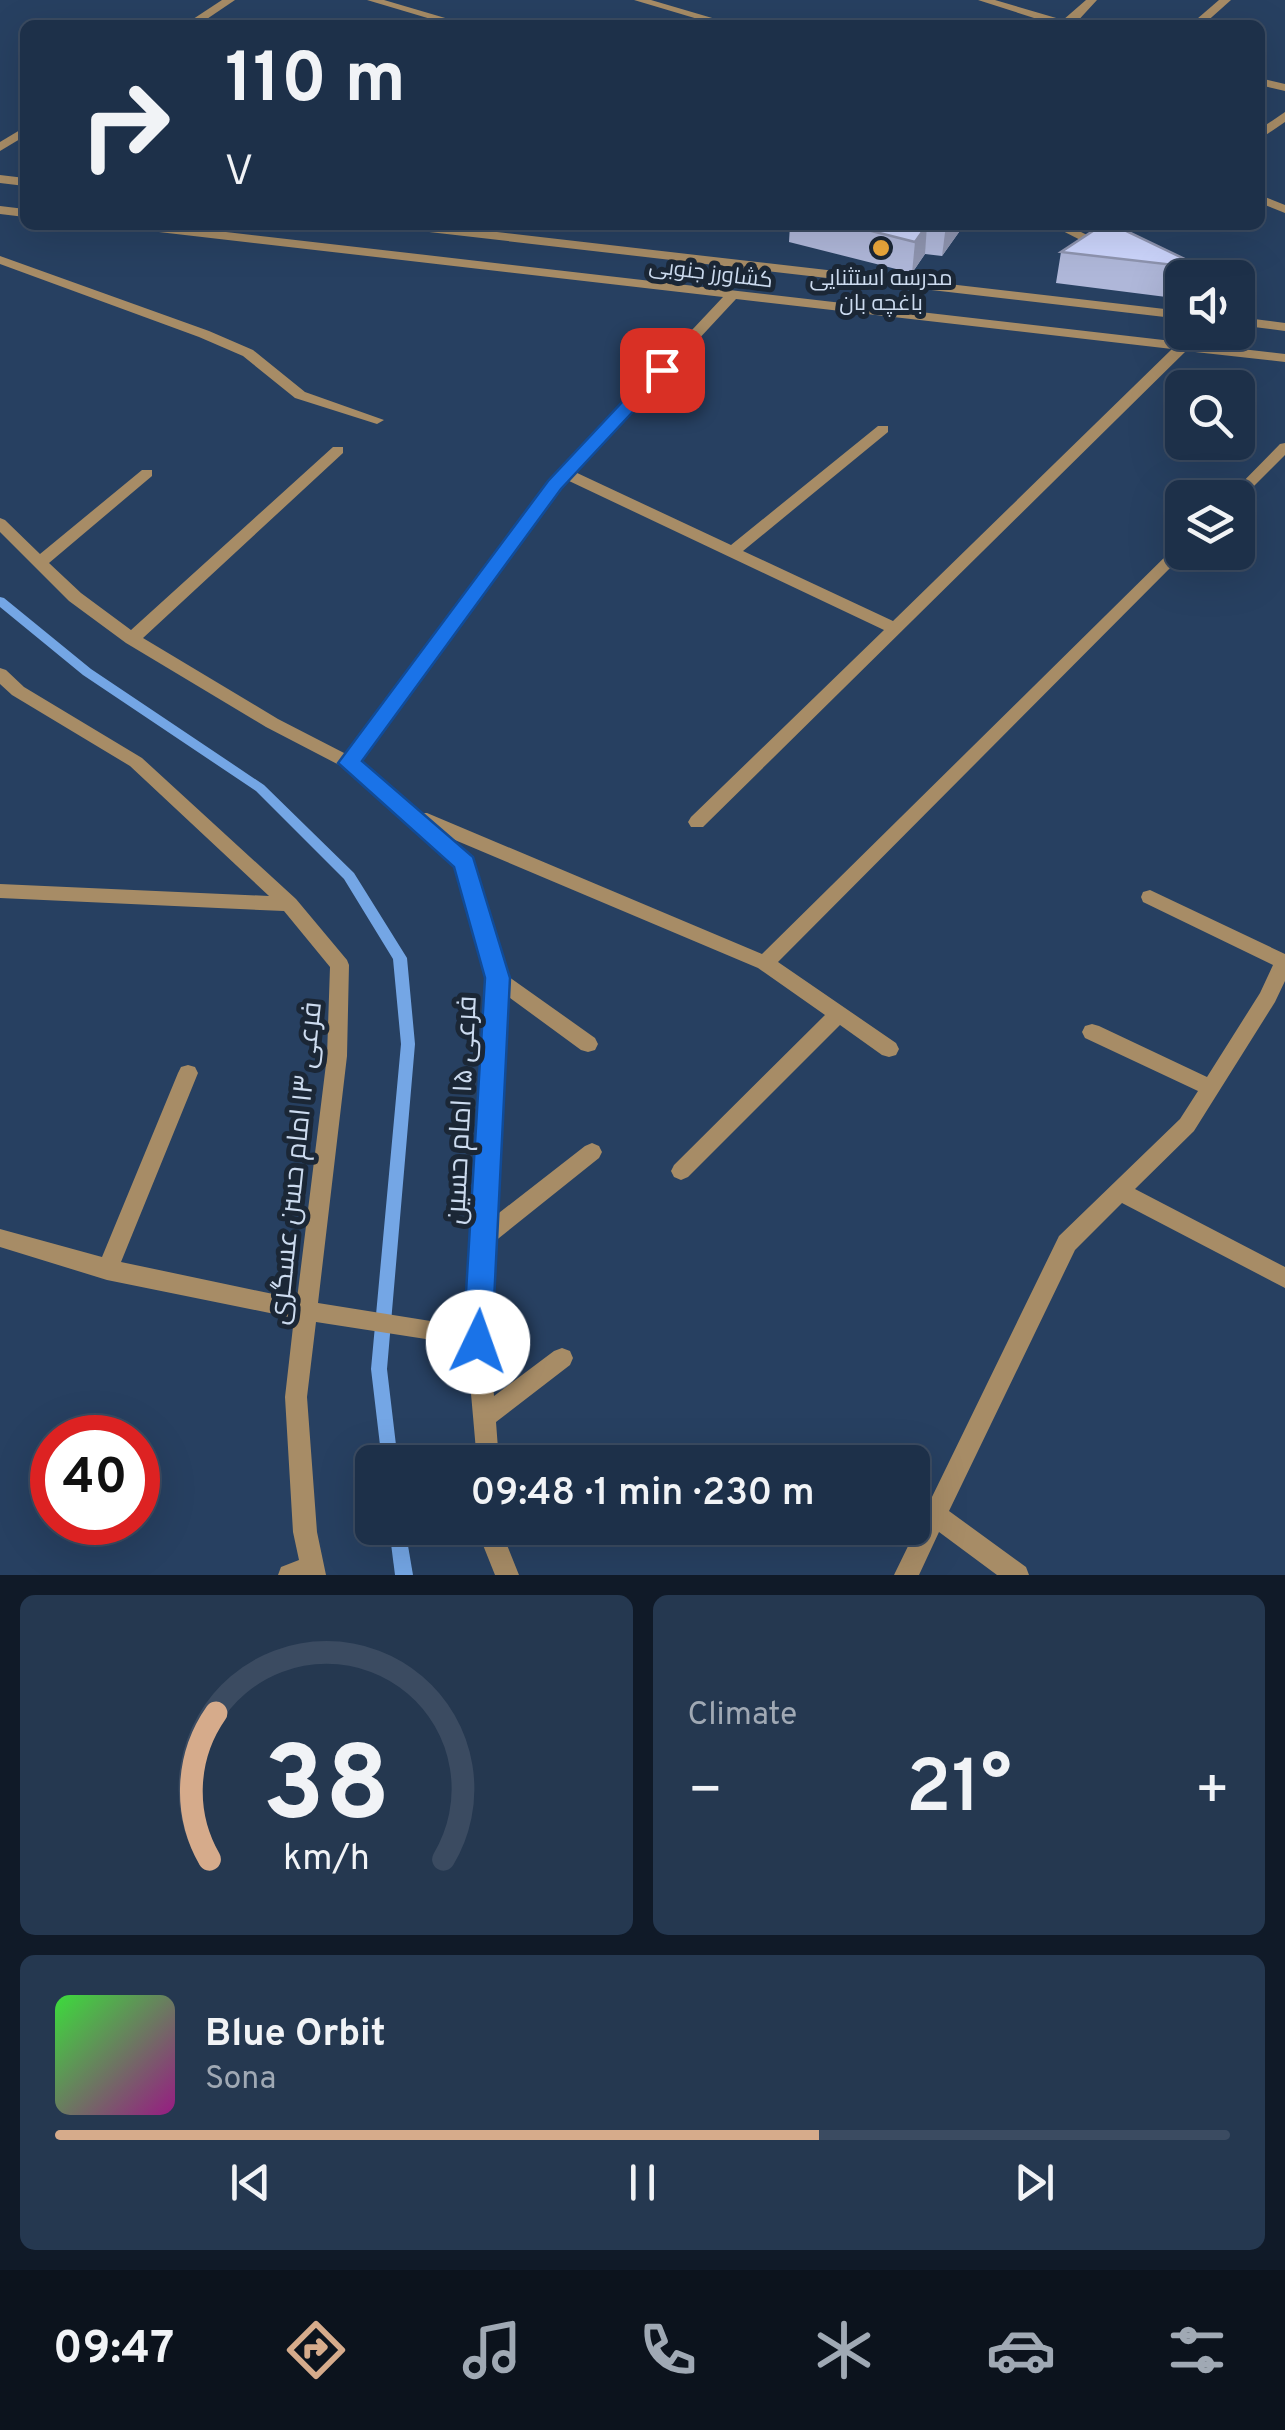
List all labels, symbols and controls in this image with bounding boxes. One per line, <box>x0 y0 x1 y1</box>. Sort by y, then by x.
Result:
text: 110 m <box>225 38 406 127</box>
icon: right <box>60 60 190 190</box>
text: ۷ <box>225 144 253 201</box>
marker: مدرسه استثنایی باغچه بان <box>870 237 892 259</box>
street label: کشاورز جنوبی <box>647 253 774 295</box>
map controls <box>1165 260 1255 570</box>
button: sound <box>1165 260 1255 350</box>
place label: مدرسه استثنایی باغچه بان <box>809 266 953 318</box>
pin <box>620 328 705 413</box>
icon: arrive <box>635 343 690 398</box>
button: search <box>1165 370 1255 460</box>
button: layers <box>1165 480 1255 570</box>
street label: فرعی ۱۵ امام حسین <box>439 995 487 1226</box>
street label: فرعی ۱۳ امام حسن عسگری <box>262 1000 332 1327</box>
position arrow <box>426 1290 530 1394</box>
speed limit sign: 40 <box>30 1415 160 1545</box>
text: 09:48 · 1 min · 230 m <box>470 1470 815 1519</box>
text: Climate <box>688 1696 797 1736</box>
text: 38 <box>262 1725 390 1857</box>
text: 21° <box>906 1744 1012 1839</box>
text: − <box>688 1758 723 1828</box>
text: + <box>1195 1758 1230 1828</box>
text: km/h <box>283 1837 370 1883</box>
text: Blue Orbit <box>205 2011 386 2060</box>
text: Sona <box>205 2060 276 2100</box>
icon: previous <box>223 2155 278 2210</box>
icon: pause <box>615 2155 670 2210</box>
icon: next <box>1007 2155 1062 2210</box>
icon: directions <box>281 2315 351 2385</box>
icon: music <box>457 2315 527 2385</box>
icon: phone <box>633 2315 703 2385</box>
icon: climate <box>809 2315 879 2385</box>
icon: car <box>986 2315 1056 2385</box>
icon: filters <box>1162 2315 1232 2385</box>
text: 09:47 <box>53 2322 174 2379</box>

